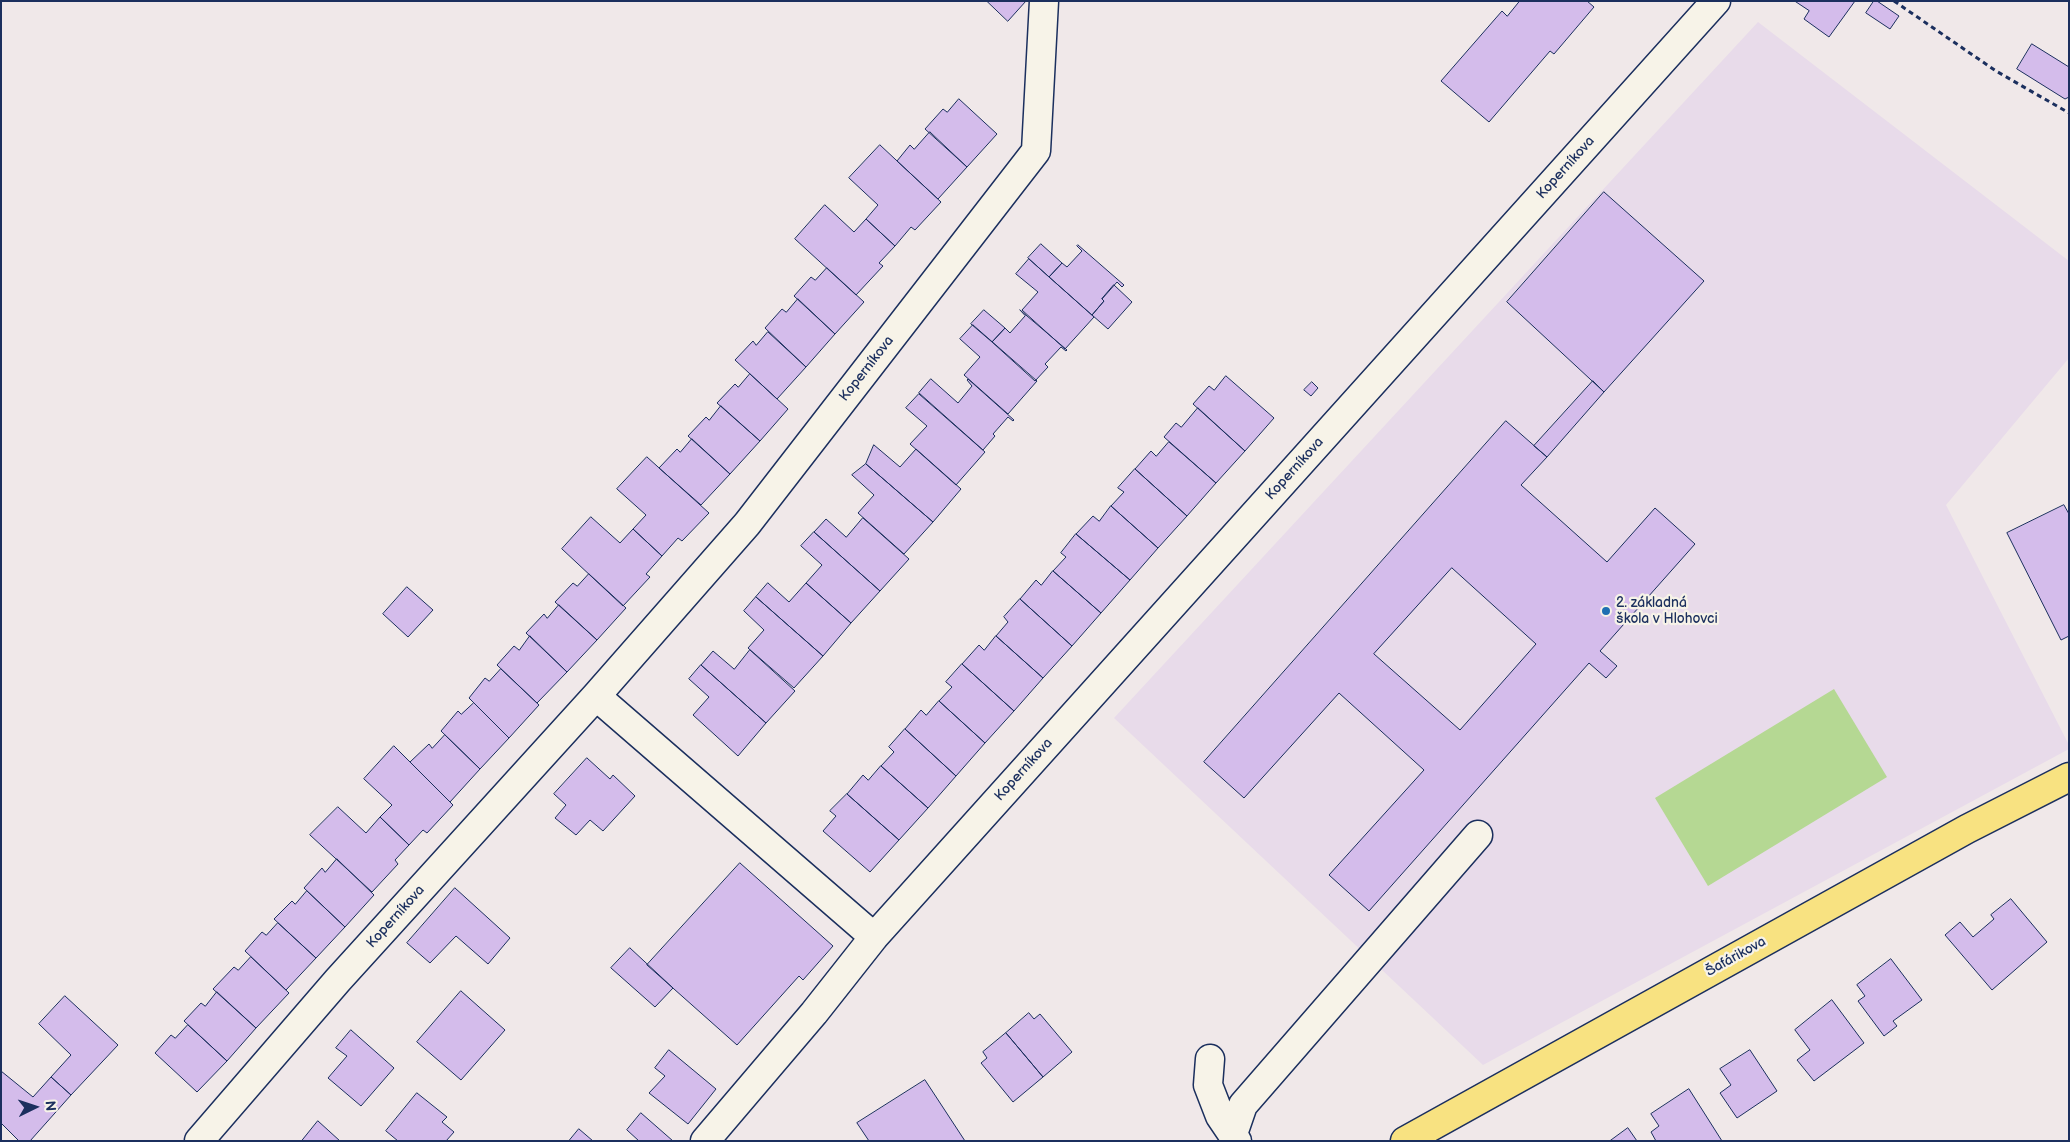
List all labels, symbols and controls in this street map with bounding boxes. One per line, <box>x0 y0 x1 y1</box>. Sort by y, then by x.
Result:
street label: Koperníkova <box>1533 133 1599 203</box>
street label: Koperníkova <box>836 333 898 405</box>
street label: Koperníkova <box>1262 434 1328 504</box>
place label: 2. základná škola v Hlohovci <box>1616 595 1718 628</box>
marker: 2. základná škola v Hlohovci <box>1600 605 1612 617</box>
street label: Koperníkova <box>991 735 1057 805</box>
street label: Koperníkova <box>363 882 429 952</box>
street label: Šafárikova <box>1703 934 1769 980</box>
north arrow <box>10 1082 60 1132</box>
text: N <box>42 1100 59 1112</box>

